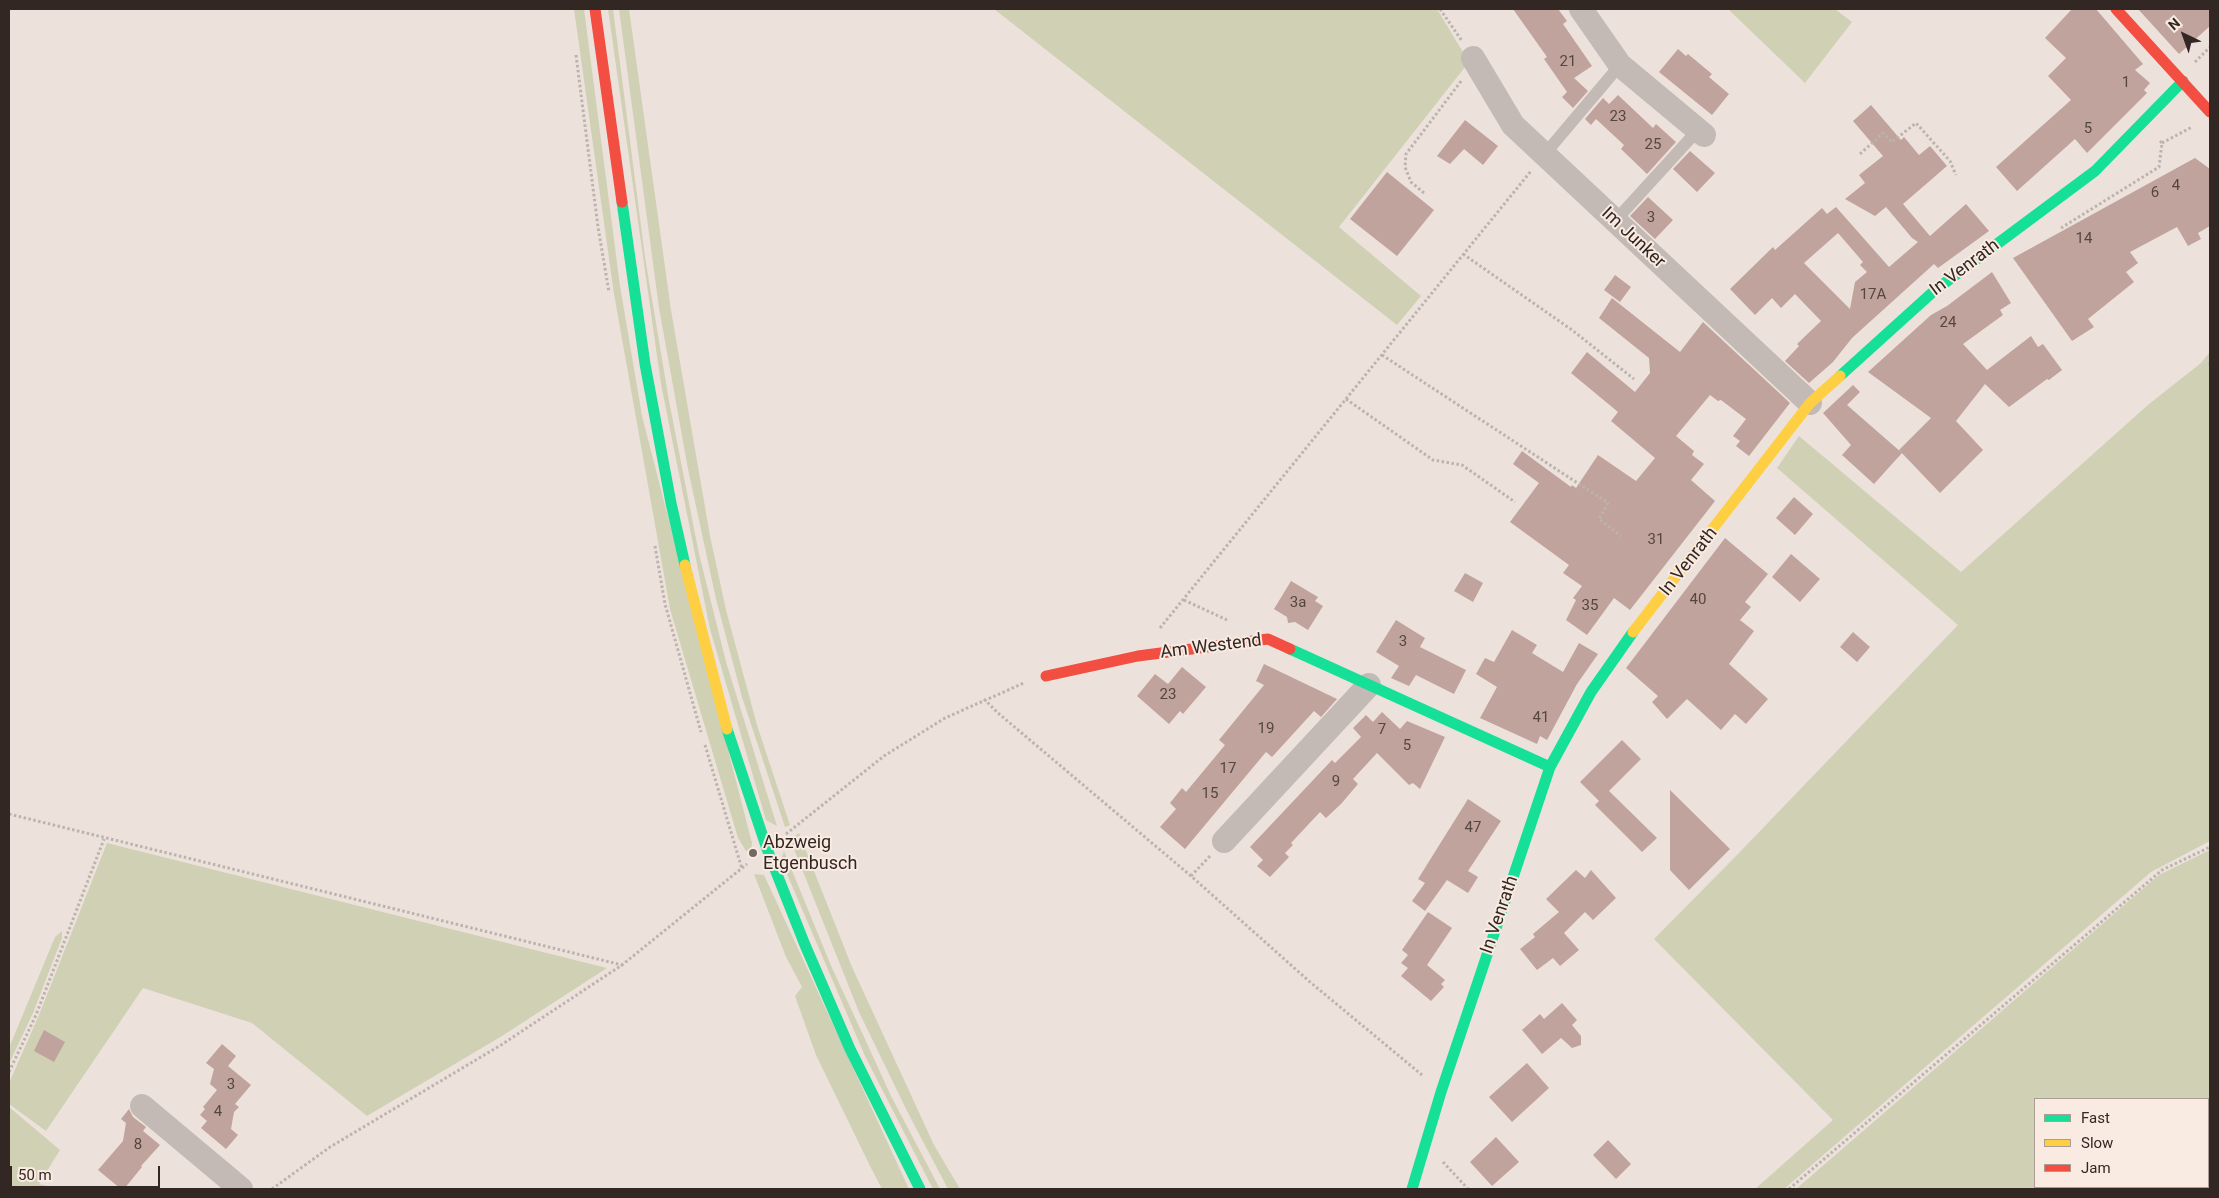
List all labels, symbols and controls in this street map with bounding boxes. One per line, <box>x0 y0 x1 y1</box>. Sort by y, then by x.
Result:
north arrow <box>2159 10 2209 60</box>
text: N <box>2165 15 2183 33</box>
house number: 21 <box>1560 53 1576 71</box>
house number: 1 <box>2122 74 2130 92</box>
house number: 23 <box>1610 108 1626 126</box>
house number: 5 <box>2084 120 2092 138</box>
house number: 25 <box>1645 136 1661 154</box>
house number: 4 <box>2172 177 2180 195</box>
house number: 6 <box>2151 184 2159 202</box>
street label: Im Junker <box>1597 203 1669 273</box>
house number: 3 <box>1647 209 1655 227</box>
house number: 14 <box>2076 230 2092 248</box>
street label: In Venrath <box>1926 235 2004 301</box>
house number: 17A <box>1860 286 1886 304</box>
house number: 24 <box>1940 314 1956 332</box>
street label: In Venrath <box>1655 523 1723 601</box>
house number: 31 <box>1648 531 1664 549</box>
house number: 40 <box>1690 591 1706 609</box>
house number: 3a <box>1290 594 1306 612</box>
house number: 35 <box>1582 597 1598 615</box>
street label: Am Westend <box>1159 630 1263 664</box>
house number: 3 <box>1399 633 1407 651</box>
house number: 23 <box>1160 686 1176 704</box>
house number: 41 <box>1533 709 1549 727</box>
house number: 19 <box>1258 720 1274 738</box>
house number: 7 <box>1378 721 1386 739</box>
house number: 5 <box>1403 737 1411 755</box>
house number: 17 <box>1220 760 1236 778</box>
house number: 9 <box>1332 773 1340 791</box>
house number: 15 <box>1202 785 1218 803</box>
house number: 47 <box>1465 819 1481 837</box>
place label: Abzweig Etgenbusch <box>763 832 857 874</box>
marker: Abzweig Etgenbusch <box>747 847 759 859</box>
street label: In Venrath <box>1477 873 1523 957</box>
house number: 3 <box>227 1076 235 1094</box>
legend <box>2034 1098 2209 1188</box>
house number: 4 <box>214 1103 222 1121</box>
text: Fast <box>2081 1109 2110 1127</box>
text: Slow <box>2081 1134 2113 1152</box>
house number: 8 <box>134 1136 142 1154</box>
scale bar <box>12 1156 162 1188</box>
text: Jam <box>2081 1159 2111 1177</box>
text: 50 m <box>18 1166 52 1184</box>

